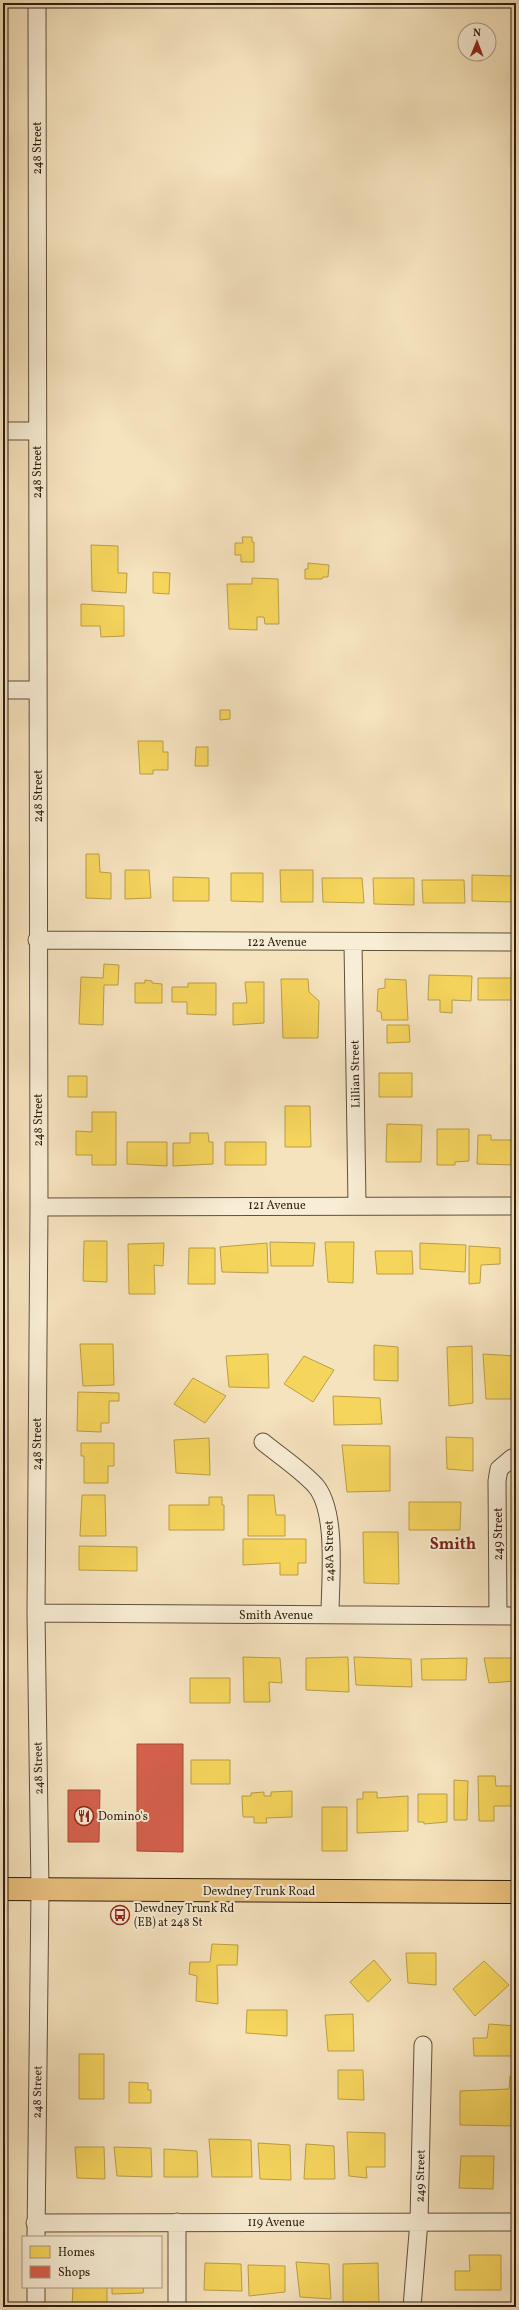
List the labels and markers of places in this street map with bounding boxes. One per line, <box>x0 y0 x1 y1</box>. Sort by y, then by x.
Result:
restaurant icon: Domino's <box>73 1805 95 1827</box>
place label: Domino's <box>98 1809 148 1825</box>
place label: Dewdney Trunk Rd (EB) at 248 St <box>134 1901 235 1931</box>
bus stop icon: Dewdney Trunk Rd (EB) at 248 St <box>109 1904 131 1926</box>

